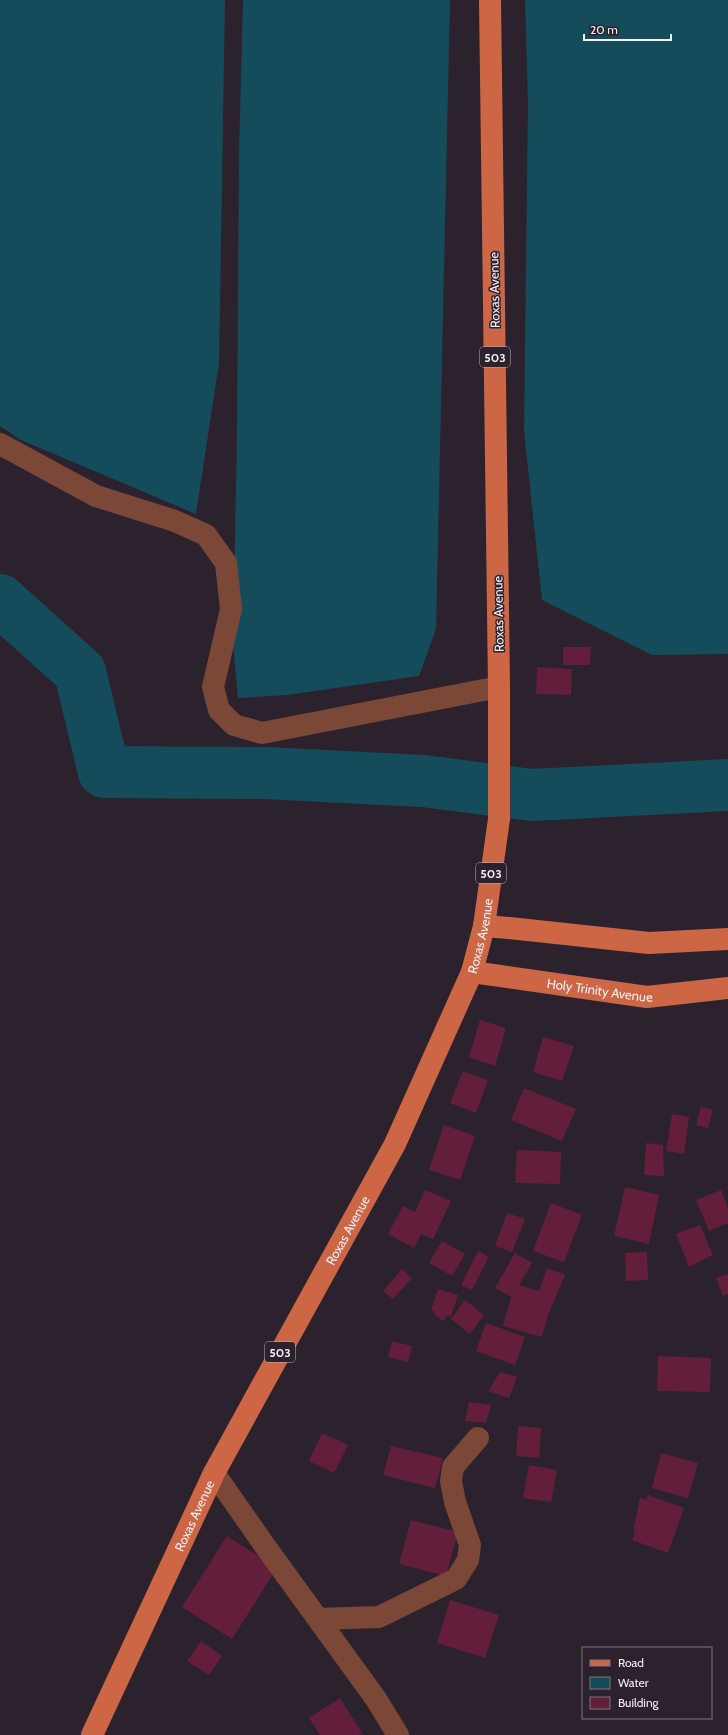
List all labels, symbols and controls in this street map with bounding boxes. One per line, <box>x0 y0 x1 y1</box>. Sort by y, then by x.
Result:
scale bar <box>584 16 671 42</box>
text: 20 m <box>590 22 618 37</box>
street label: Roxas Avenue <box>485 251 503 328</box>
road number: 503 <box>480 347 510 367</box>
street label: Roxas Avenue <box>489 575 507 652</box>
road number: 503 <box>476 863 506 883</box>
street label: Roxas Avenue <box>464 897 496 975</box>
street label: Holy Trinity Avenue <box>546 975 654 1005</box>
street label: Roxas Avenue <box>322 1193 373 1268</box>
road number: 503 <box>265 1342 295 1362</box>
street label: Roxas Avenue <box>171 1477 218 1554</box>
legend <box>582 1647 712 1719</box>
text: Road <box>618 1655 644 1670</box>
text: Water <box>618 1675 649 1690</box>
text: Building <box>618 1695 660 1710</box>

